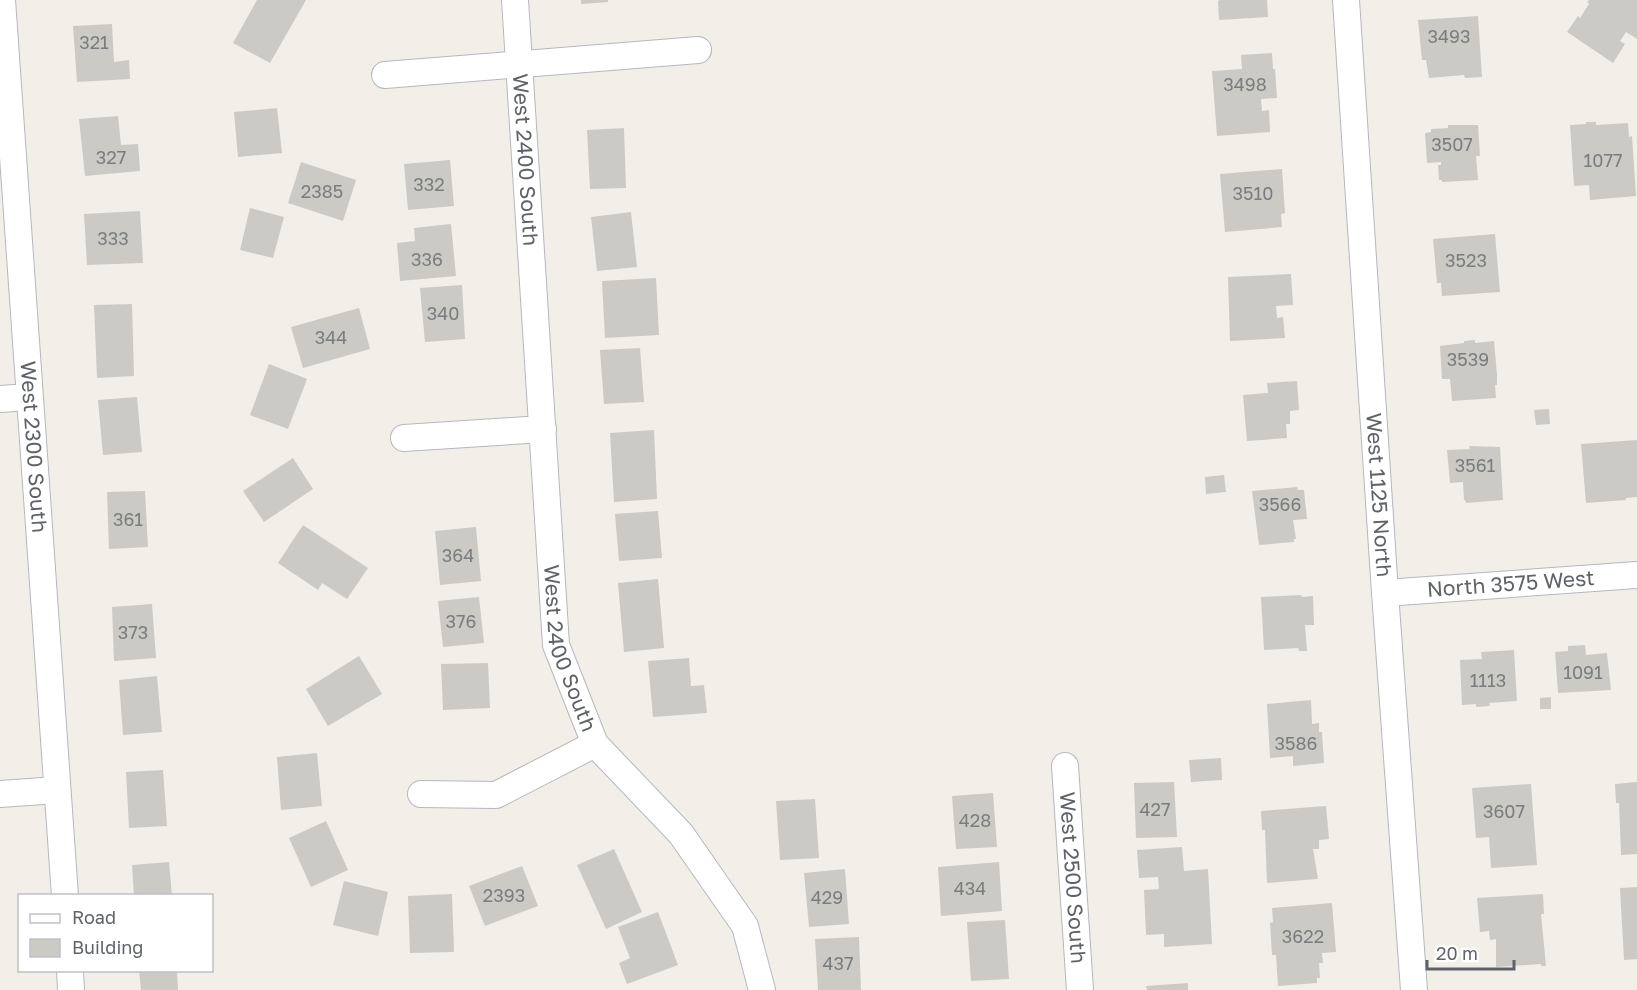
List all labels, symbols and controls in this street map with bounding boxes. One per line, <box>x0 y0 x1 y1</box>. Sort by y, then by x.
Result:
house number: 3493 <box>1428 25 1470 47</box>
house number: 321 <box>79 31 109 53</box>
street label: West 2400 South <box>508 73 545 247</box>
house number: 3498 <box>1223 73 1267 95</box>
house number: 3507 <box>1431 133 1473 155</box>
house number: 327 <box>96 146 126 168</box>
house number: 1077 <box>1584 149 1622 171</box>
house number: 332 <box>413 173 445 195</box>
house number: 2385 <box>301 180 343 202</box>
house number: 3510 <box>1233 182 1273 204</box>
house number: 333 <box>97 227 129 249</box>
house number: 336 <box>411 248 443 270</box>
house number: 3523 <box>1445 249 1487 271</box>
house number: 340 <box>427 302 459 324</box>
house number: 344 <box>315 326 347 348</box>
house number: 3539 <box>1447 348 1489 370</box>
street label: West 2300 South <box>15 360 53 534</box>
street label: West 1125 North <box>1361 412 1398 578</box>
house number: 3561 <box>1455 454 1496 476</box>
house number: 3566 <box>1259 493 1301 515</box>
house number: 361 <box>113 508 143 530</box>
house number: 364 <box>442 544 474 566</box>
street label: West 2400 South <box>539 564 603 735</box>
street label: North 3575 West <box>1426 564 1595 602</box>
house number: 376 <box>446 610 476 632</box>
house number: 373 <box>118 621 148 643</box>
house number: 1091 <box>1563 661 1603 683</box>
house number: 1113 <box>1470 669 1506 691</box>
house number: 3586 <box>1275 732 1317 754</box>
street label: West 2500 South <box>1055 791 1092 964</box>
house number: 427 <box>1140 798 1170 820</box>
house number: 3607 <box>1483 800 1525 822</box>
house number: 428 <box>959 809 991 831</box>
house number: 434 <box>954 877 986 899</box>
house number: 2393 <box>483 884 525 906</box>
house number: 429 <box>811 886 843 908</box>
legend <box>18 894 213 972</box>
text: Road <box>72 906 116 928</box>
house number: 3622 <box>1282 925 1324 947</box>
scale bar <box>1427 933 1514 971</box>
text: Building <box>72 936 143 958</box>
text: 20 m <box>1436 942 1478 964</box>
house number: 437 <box>822 952 854 974</box>

